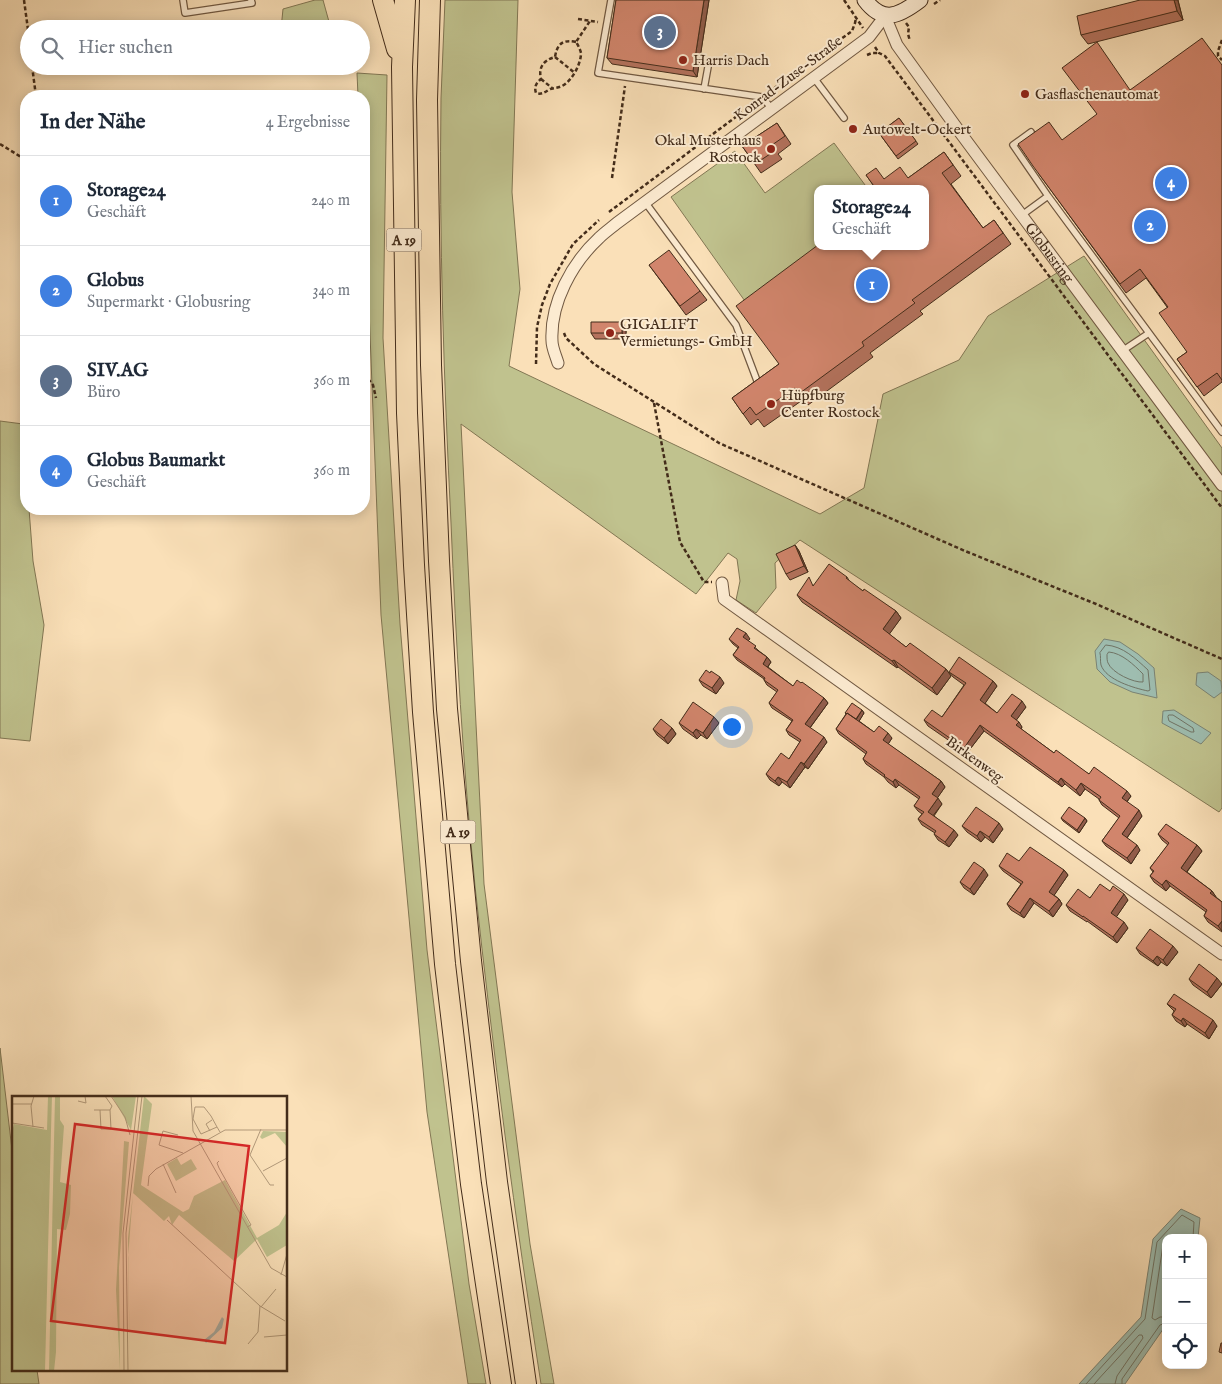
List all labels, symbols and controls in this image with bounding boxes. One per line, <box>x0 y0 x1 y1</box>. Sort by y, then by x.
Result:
pin: 3 <box>644 13 676 51</box>
search box <box>20 20 370 75</box>
street label: Konrad-Zuse-Straße <box>730 31 846 125</box>
icon: search <box>38 34 66 62</box>
text: Hier suchen <box>78 36 173 60</box>
place label: Harris Dach <box>693 51 769 70</box>
marker: Harris Dach <box>677 54 689 66</box>
place label: Gasflaschenautomat <box>1035 85 1158 104</box>
marker: Gasflaschenautomat <box>1019 88 1031 100</box>
text: In der Nähe <box>40 109 146 136</box>
text: 4 Ergebnisse <box>266 113 350 133</box>
place label: Autowelt-Ockert <box>862 120 971 139</box>
marker: Autowelt-Ockert <box>847 123 859 135</box>
place label: Okal Musterhaus Rostock <box>655 131 762 167</box>
marker: Okal Musterhaus Rostock <box>765 143 777 155</box>
pin: 4 <box>1155 164 1187 202</box>
text: Storage24 <box>87 179 166 203</box>
popup <box>814 185 929 250</box>
text: 1 <box>53 191 59 211</box>
text: 240 m <box>311 191 350 211</box>
text: Storage24 <box>832 196 911 220</box>
text: Geschäft <box>87 203 146 223</box>
pin: 2 <box>1134 207 1166 245</box>
street label: Globusring <box>1020 219 1078 288</box>
text: Geschäft <box>832 220 891 240</box>
road number: A 19 <box>386 228 422 252</box>
pin: 1 <box>856 266 888 304</box>
text: Globus <box>87 269 144 293</box>
text: 2 <box>52 281 60 301</box>
text: 340 m <box>312 281 350 301</box>
text: Supermarkt · Globusring <box>87 293 250 313</box>
place label: GIGALIFT Vermietungs- GmbH <box>619 315 753 351</box>
marker: GIGALIFT Vermietungs- GmbH <box>604 327 616 339</box>
text: SIV.AG <box>87 359 148 383</box>
text: 3 <box>53 371 59 391</box>
text: 360 m <box>314 371 350 391</box>
text: Büro <box>87 383 120 403</box>
place label: Hüpfburg Center Rostock <box>781 386 881 422</box>
marker: Hüpfburg Center Rostock <box>765 398 777 410</box>
text: Globus Baumarkt <box>87 449 225 473</box>
text: 4 <box>52 461 60 481</box>
text: 360 m <box>314 461 350 481</box>
text: Geschäft <box>87 473 146 493</box>
your location <box>719 714 745 740</box>
street label: Birkenweg <box>942 732 1008 787</box>
road number: A 19 <box>440 820 476 844</box>
inset map <box>12 1096 288 1372</box>
map controls <box>1162 1234 1207 1369</box>
button: + <box>1162 1234 1207 1279</box>
button: − <box>1162 1279 1207 1324</box>
button: locate <box>1162 1324 1207 1369</box>

